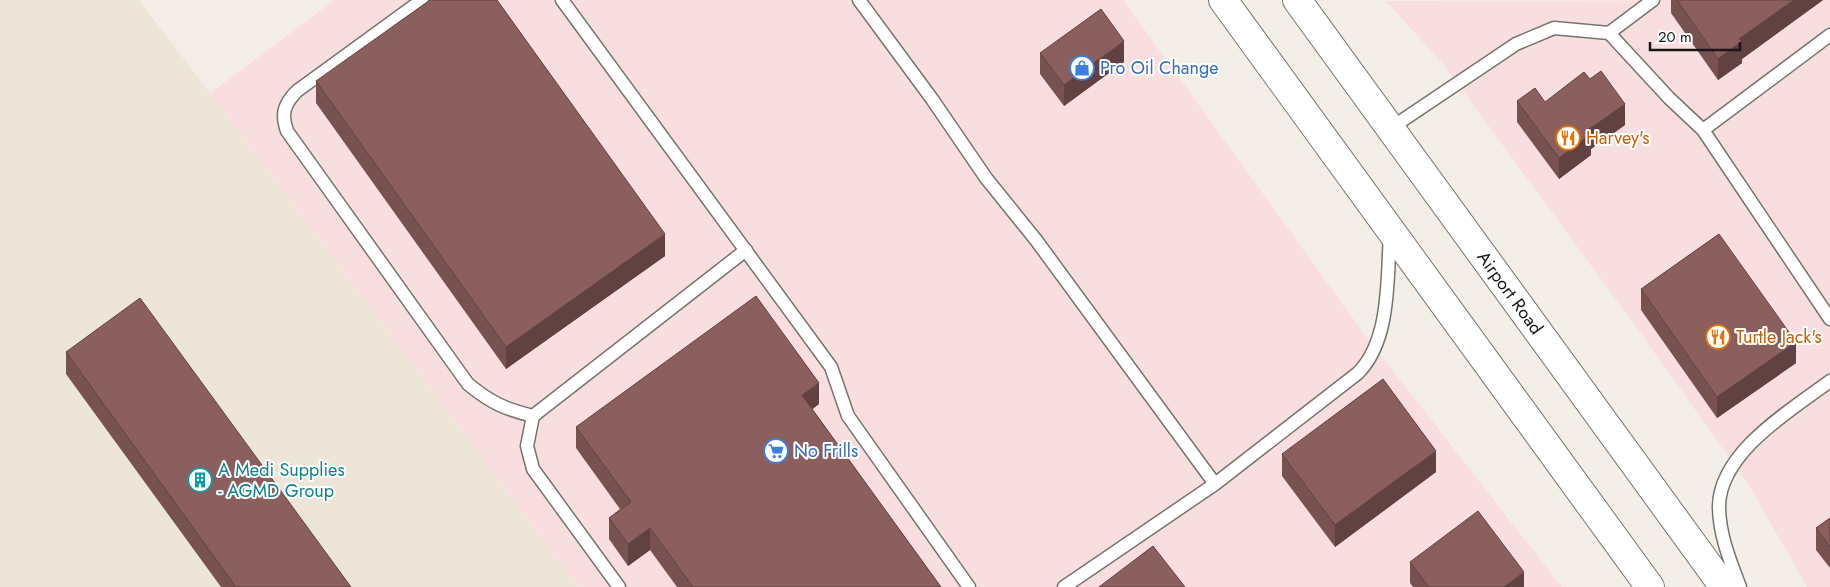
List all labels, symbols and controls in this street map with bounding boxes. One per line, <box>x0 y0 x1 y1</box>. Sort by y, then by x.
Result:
scale bar <box>1650 20 1740 52</box>
text: 20 m <box>1658 26 1692 48</box>
shop icon: Pro Oil Change <box>1069 55 1095 81</box>
place label: Pro Oil Change <box>1100 55 1219 81</box>
restaurant icon: Harvey's <box>1555 125 1581 151</box>
place label: Harvey's <box>1586 125 1649 151</box>
street label: Airport Road <box>1471 246 1549 340</box>
restaurant icon: Turtle Jack's <box>1705 324 1731 350</box>
place label: Turtle Jack's <box>1736 324 1822 350</box>
supermarket icon: No Frills <box>763 438 789 464</box>
place label: No Frills <box>794 438 858 464</box>
place label: A Medi Supplies - AGMD Group <box>218 457 345 504</box>
building icon: A Medi Supplies - AGMD Group <box>187 467 213 493</box>

